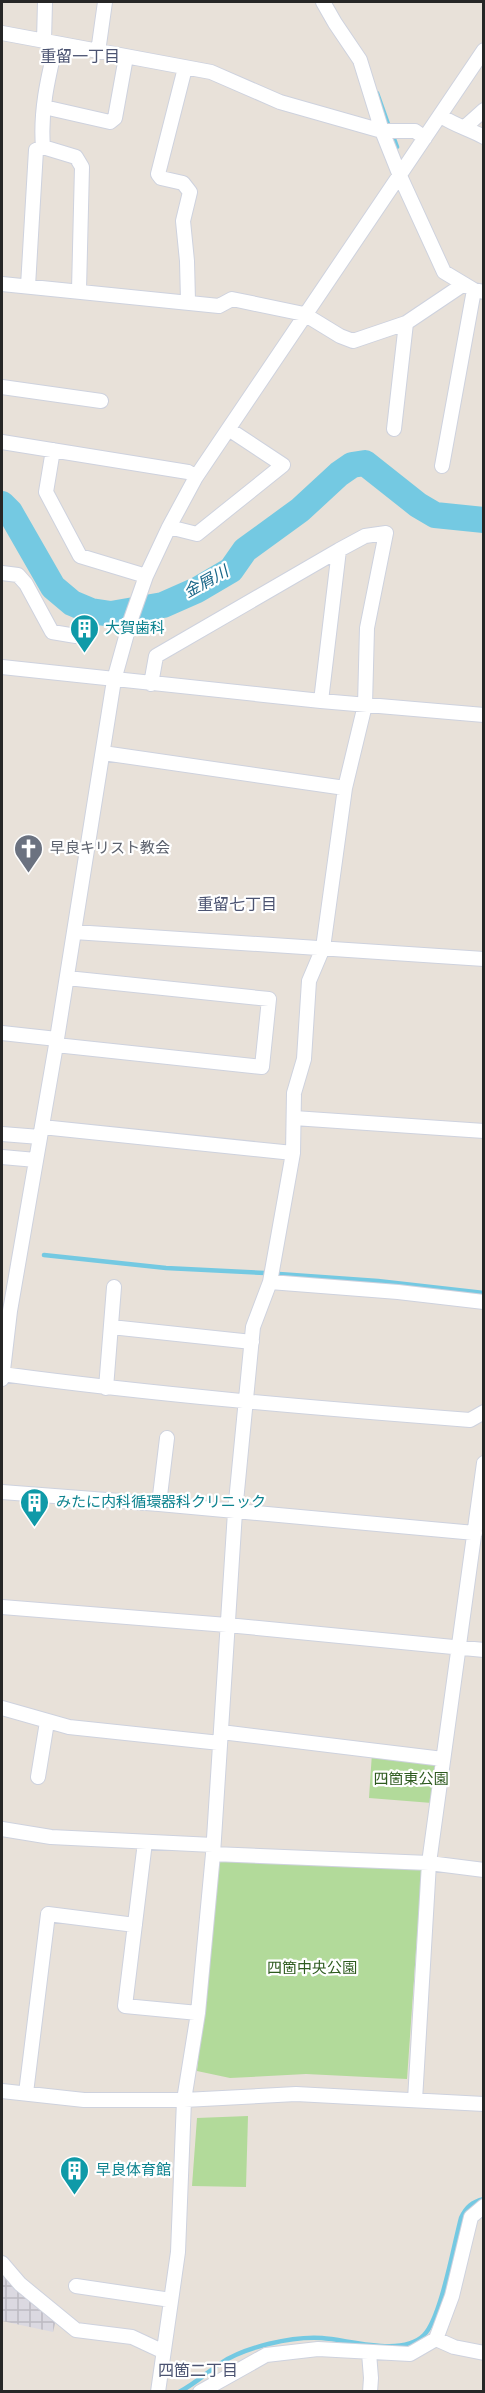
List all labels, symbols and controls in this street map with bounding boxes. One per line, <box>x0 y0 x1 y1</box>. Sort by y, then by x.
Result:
district label: 重留一丁目 <box>40 46 120 68</box>
water label: 金屑川 <box>180 560 234 603</box>
building icon: 大賀歯科 <box>68 612 100 654</box>
place label: 大賀歯科 <box>105 618 165 639</box>
church icon: 早良キリスト教会 <box>13 832 45 874</box>
place label: 早良キリスト教会 <box>50 838 170 859</box>
district label: 重留七丁目 <box>197 894 277 916</box>
building icon: みたに内科循環器科クリニック <box>19 1486 51 1528</box>
place label: みたに内科循環器科クリニック <box>56 1492 266 1513</box>
park label: 四箇東公園 <box>373 1769 449 1790</box>
park label: 四箇中央公園 <box>267 1958 357 1979</box>
building icon: 早良体育館 <box>59 2154 91 2196</box>
place label: 早良体育館 <box>96 2160 171 2181</box>
district label: 四箇二丁目 <box>158 2360 238 2382</box>

